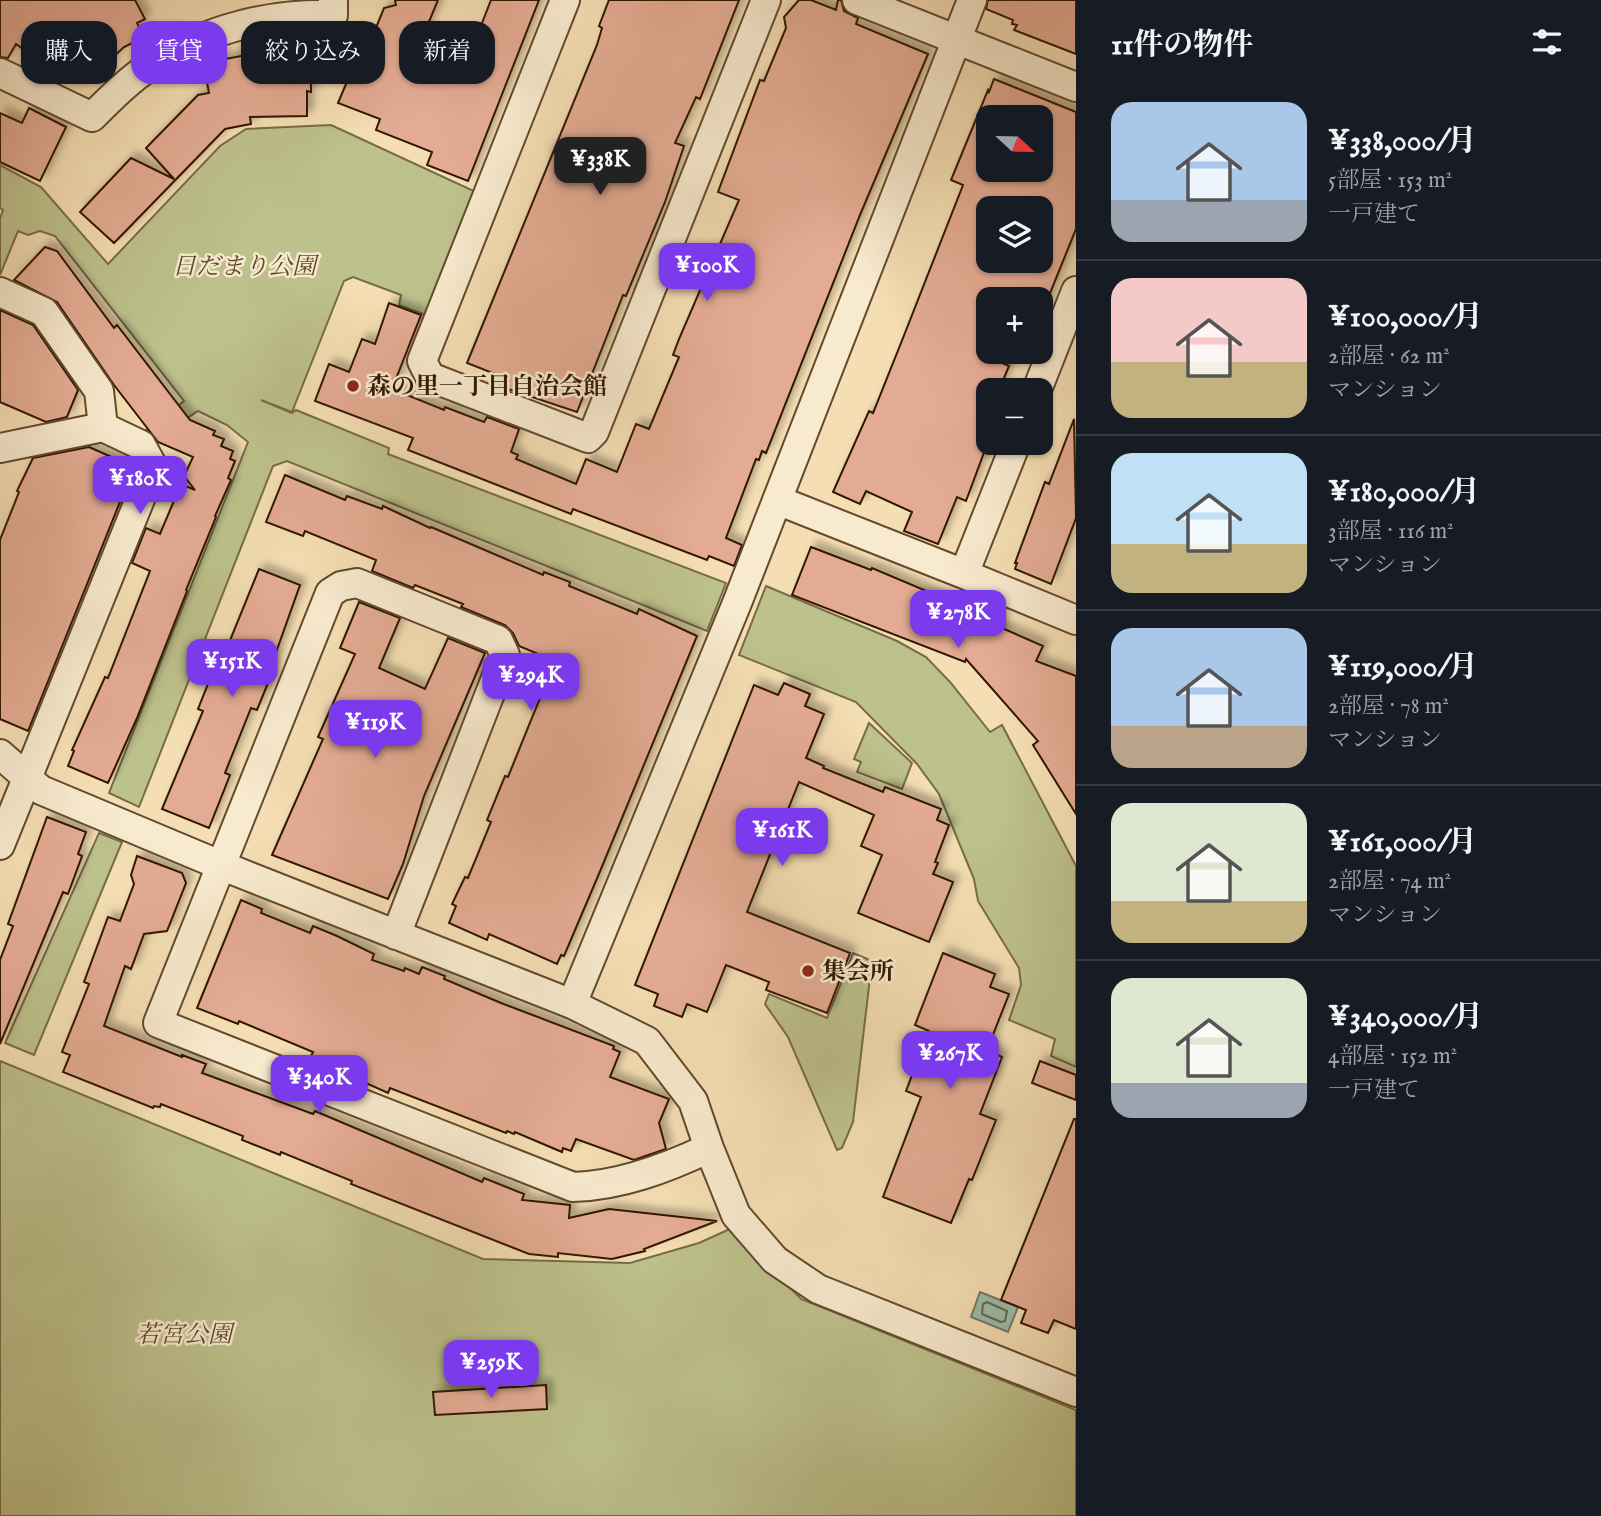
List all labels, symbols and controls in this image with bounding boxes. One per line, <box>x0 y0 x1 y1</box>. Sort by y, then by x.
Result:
chip: 購入 <box>21 21 117 84</box>
chip: 賃貸 <box>131 21 227 84</box>
chip: 絞り込み <box>241 21 385 84</box>
chip: 新着 <box>399 21 495 84</box>
icon: filters <box>1528 23 1566 61</box>
text: 11件の物件 <box>1111 27 1253 65</box>
north arrow <box>976 105 1054 182</box>
map controls <box>976 105 1053 455</box>
text: ¥338,000/月 <box>1328 123 1476 161</box>
icon: home <box>1167 130 1251 214</box>
pin: ¥338K <box>551 138 649 197</box>
text: ¥338K <box>570 145 630 174</box>
text: 5部屋 · 153 m² <box>1328 166 1452 195</box>
button: layers <box>976 196 1053 273</box>
text: 一戸建て <box>1328 200 1420 229</box>
pin: ¥100K <box>658 244 756 303</box>
text: ¥100K <box>675 251 739 280</box>
park label: 日だまり公園 <box>172 252 320 283</box>
button: + <box>976 287 1053 364</box>
text: ¥100,000/月 <box>1328 299 1483 337</box>
icon: home <box>1167 306 1251 390</box>
text: 2部屋 · 62 m² <box>1328 342 1450 371</box>
place label: 森の里一丁目自治会館 <box>367 372 607 403</box>
text: マンション <box>1328 376 1442 405</box>
marker: 森の里一丁目自治会館 <box>345 378 361 394</box>
button: − <box>976 378 1053 455</box>
pin: ¥180K <box>91 456 189 516</box>
text: ¥180K <box>109 464 171 493</box>
text: ¥180,000/月 <box>1328 474 1480 512</box>
icon: home <box>1167 481 1251 565</box>
text: 3部屋 · 116 m² <box>1328 517 1454 546</box>
text: マンション <box>1328 551 1442 580</box>
pin: ¥278K <box>909 590 1007 650</box>
text: ¥278K <box>926 598 990 627</box>
pin: ¥151K <box>183 640 281 699</box>
text: ¥151K <box>203 647 261 676</box>
text: ¥119,000/月 <box>1328 649 1478 687</box>
pin: ¥294K <box>482 654 580 713</box>
icon: home <box>1167 656 1251 740</box>
text: ¥294K <box>498 661 564 690</box>
text: 2部屋 · 78 m² <box>1328 692 1449 721</box>
pin: ¥119K <box>326 700 424 760</box>
text: ¥119K <box>345 708 405 737</box>
text: マンション <box>1328 726 1442 755</box>
pin: ¥161K <box>733 808 831 868</box>
text: ¥161K <box>752 816 812 845</box>
text: ¥161,000/月 <box>1328 824 1477 862</box>
icon: home <box>1167 831 1251 915</box>
text: 2部屋 · 74 m² <box>1328 867 1451 896</box>
text: マンション <box>1328 901 1442 930</box>
place label: 集会所 <box>822 957 894 988</box>
marker: 集会所 <box>800 963 816 979</box>
text: ¥340,000/月 <box>1328 999 1483 1037</box>
icon: home <box>1167 1006 1251 1090</box>
pin: ¥267K <box>901 1032 999 1091</box>
text: ¥267K <box>918 1039 982 1068</box>
text: 4部屋 · 152 m² <box>1328 1042 1457 1071</box>
pin: ¥340K <box>270 1056 368 1115</box>
text: ¥340K <box>287 1063 351 1092</box>
text: 一戸建て <box>1328 1076 1420 1105</box>
park label: 若宮公園 <box>136 1320 236 1351</box>
pin: ¥259K <box>442 1340 540 1400</box>
text: ¥259K <box>460 1348 522 1377</box>

